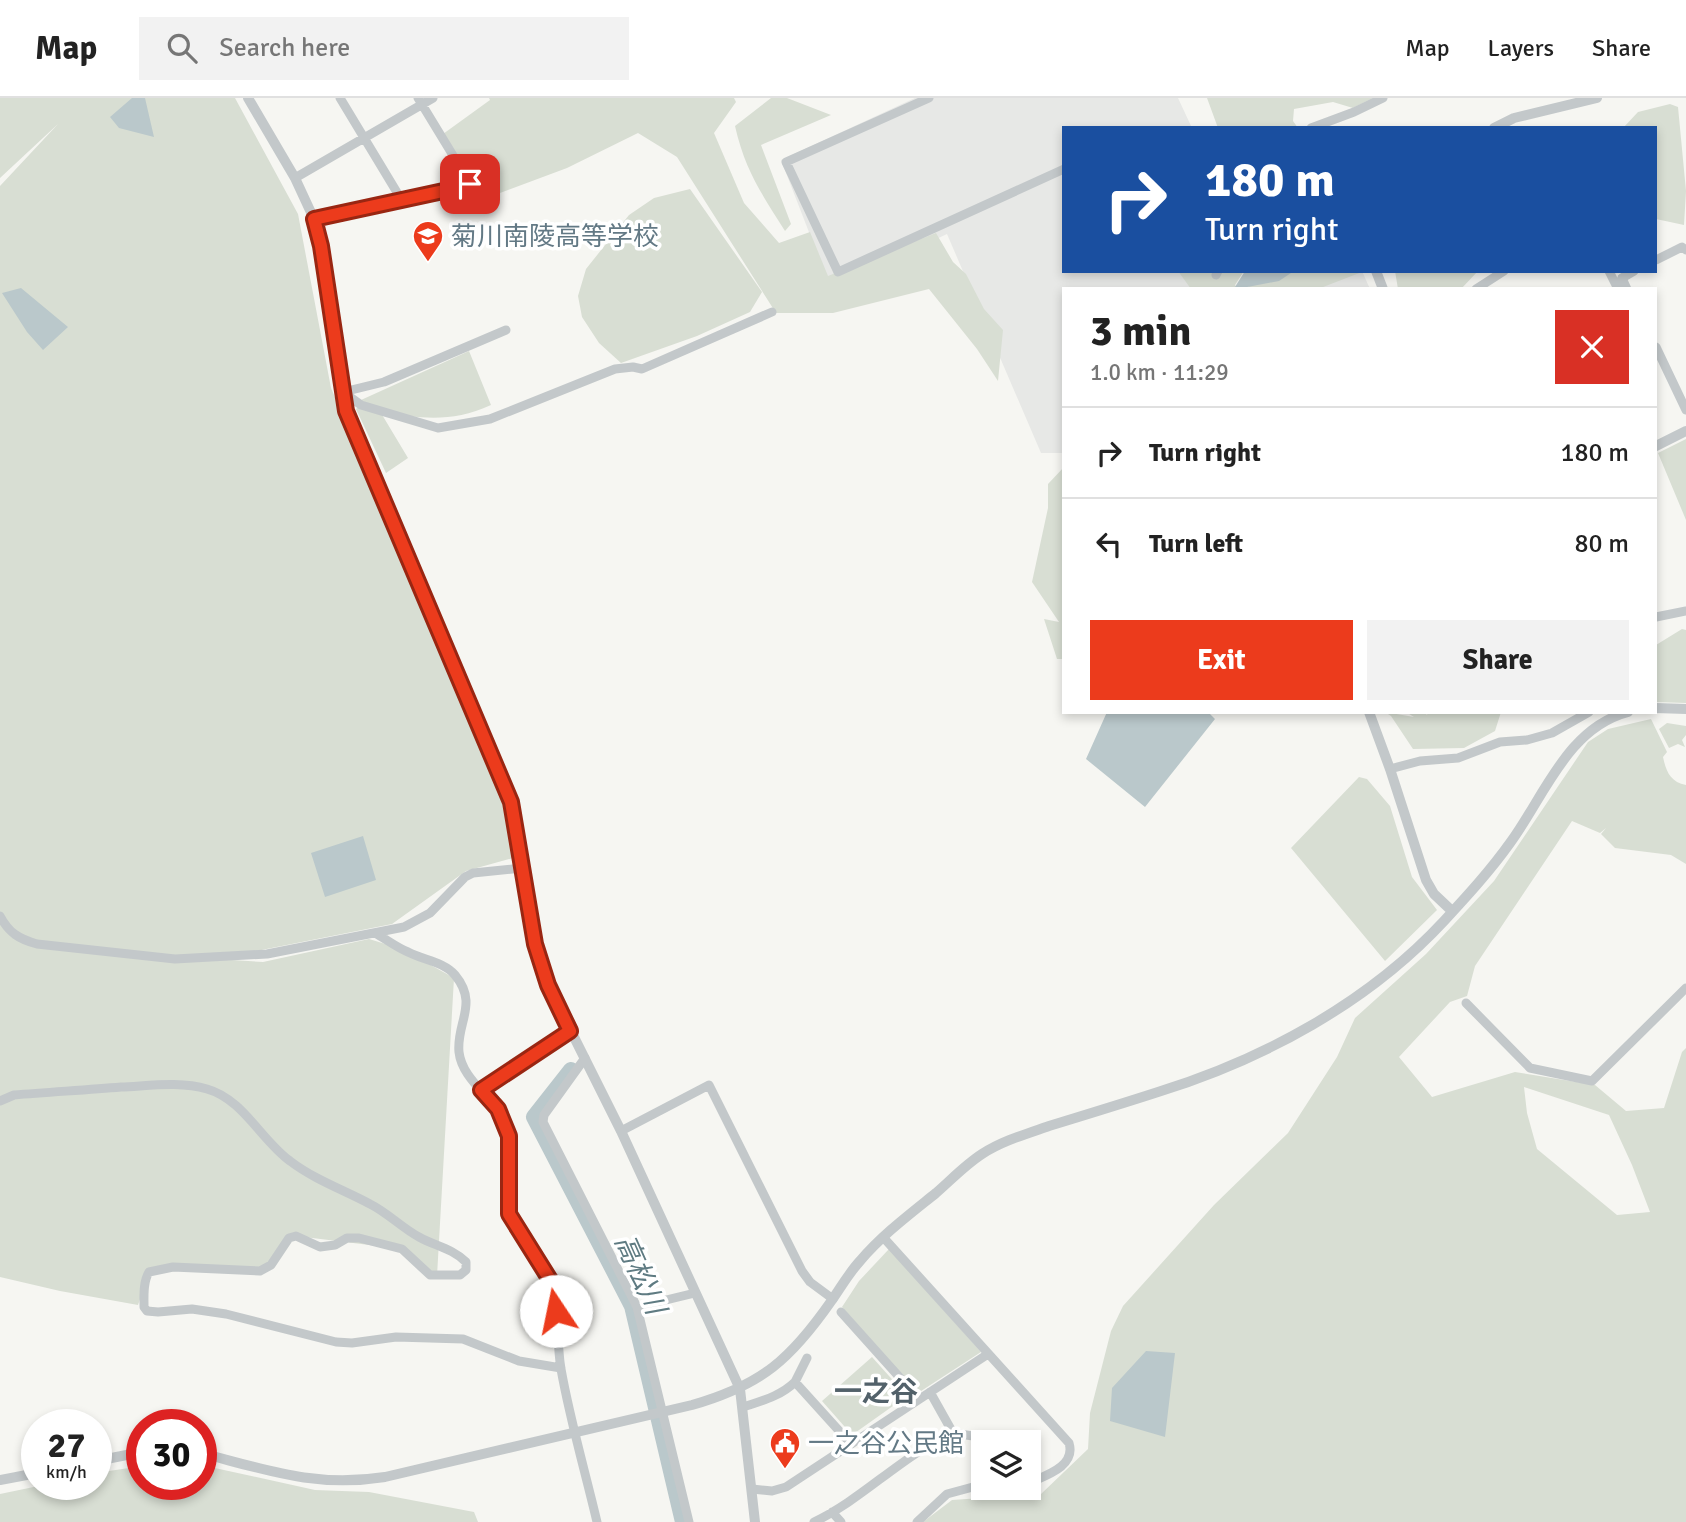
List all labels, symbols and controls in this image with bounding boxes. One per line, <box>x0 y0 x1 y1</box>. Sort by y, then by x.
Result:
search box <box>139 17 629 80</box>
text: Map <box>35 28 97 69</box>
icon: search <box>163 29 201 67</box>
text: Search here <box>219 32 350 64</box>
text: Map <box>1405 33 1450 63</box>
text: Layers <box>1488 33 1554 63</box>
text: Share <box>1592 33 1651 63</box>
text: 180 m <box>1205 150 1335 210</box>
pin <box>440 154 500 214</box>
icon: right <box>1090 154 1181 245</box>
icon: arrive <box>451 165 489 203</box>
text: Turn right <box>1205 210 1338 249</box>
school or university icon: 菊川南陵高等学校 <box>411 219 445 263</box>
place label: 菊川南陵高等学校 <box>451 221 659 253</box>
text: 3 min <box>1090 306 1191 357</box>
button: close <box>1555 310 1629 384</box>
text: 1.0 km · 11:29 <box>1090 358 1229 387</box>
icon: right <box>1090 434 1128 472</box>
text: Turn right <box>1149 437 1261 469</box>
text: 180 m <box>1560 437 1629 469</box>
icon: left <box>1090 525 1128 563</box>
text: Turn left <box>1149 528 1243 560</box>
text: 80 m <box>1574 528 1629 560</box>
button: Exit <box>1090 620 1353 700</box>
button: Share <box>1367 620 1629 700</box>
water label: 高松川 <box>607 1229 674 1322</box>
position arrow <box>519 1274 593 1348</box>
district label: 一之谷 <box>834 1375 918 1409</box>
speed limit sign: 30 <box>126 1409 217 1500</box>
text: 27 <box>48 1424 85 1467</box>
public building icon: 一之谷公民館 <box>768 1426 802 1470</box>
place label: 一之谷公民館 <box>808 1428 964 1460</box>
map controls <box>971 1430 1041 1500</box>
button: layers <box>971 1430 1041 1500</box>
text: km/h <box>46 1461 87 1483</box>

